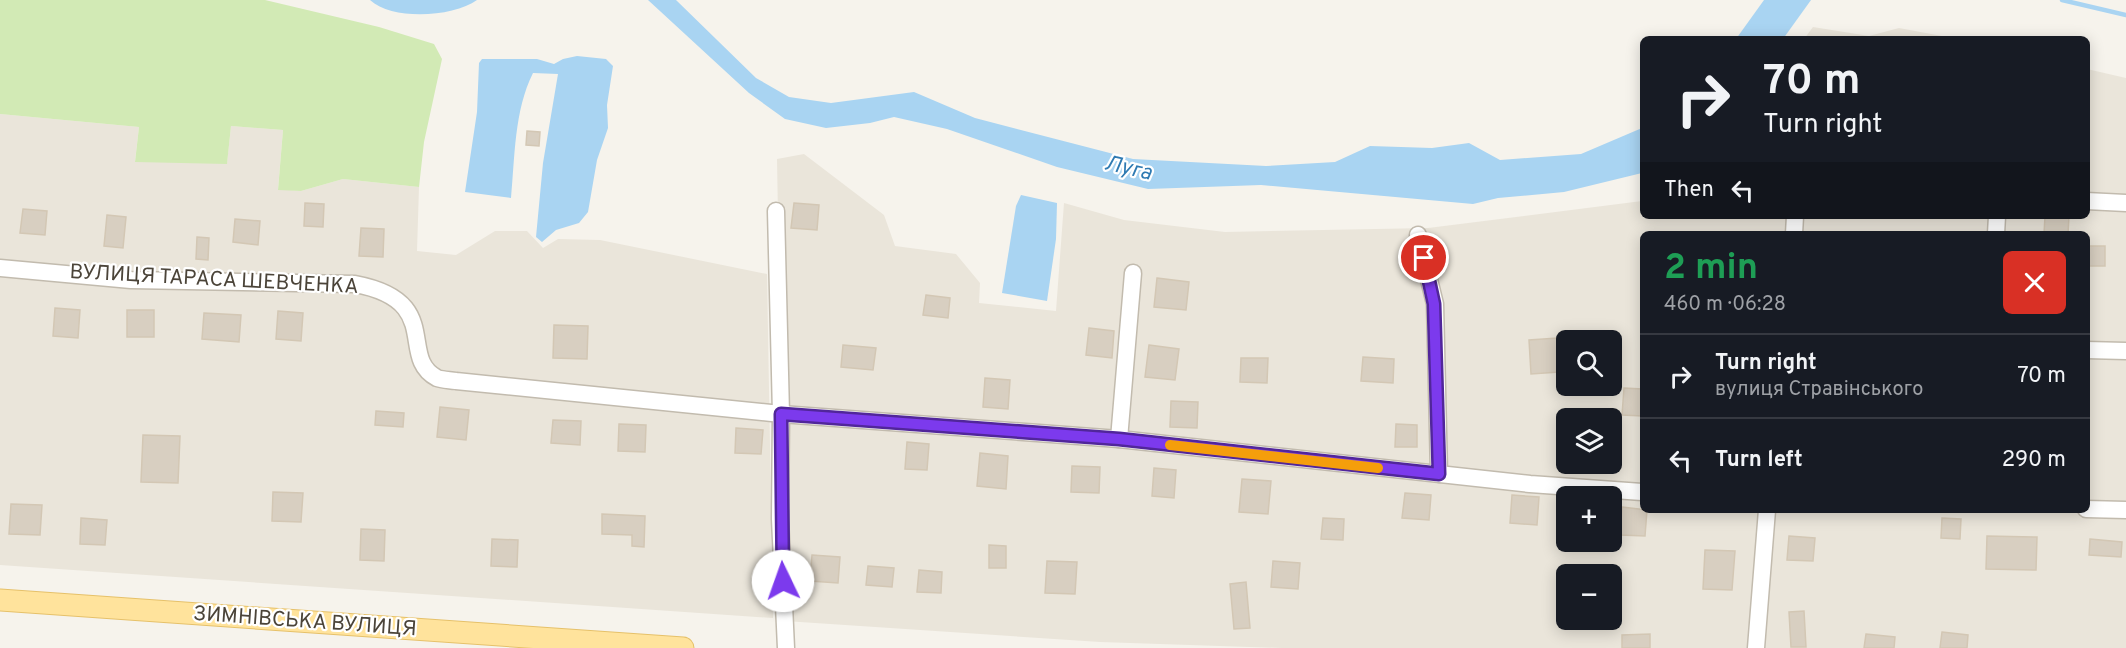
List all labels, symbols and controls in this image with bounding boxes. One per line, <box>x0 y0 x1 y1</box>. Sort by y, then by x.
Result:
text: 70 m <box>1763 56 1861 109</box>
icon: right <box>1664 60 1742 138</box>
text: Turn right <box>1763 108 1882 142</box>
water label: Луга <box>1102 150 1155 188</box>
icon: left <box>1726 174 1759 207</box>
text: Then <box>1664 177 1714 204</box>
pin <box>1398 232 1449 283</box>
icon: arrive <box>1407 241 1440 274</box>
text: 2 min <box>1664 246 1758 292</box>
button: close <box>2003 251 2066 314</box>
street label: ВУЛИЦЯ ТАРАСА ШЕВЧЕНКА <box>69 259 359 301</box>
text: 460 m · 06:28 <box>1664 292 1786 318</box>
map controls <box>1556 330 1622 630</box>
button: search <box>1556 330 1622 396</box>
text: Turn right <box>1715 350 1817 377</box>
icon: right <box>1664 360 1697 393</box>
text: 70 m <box>2017 363 2066 390</box>
text: вулиця Стравінського <box>1715 377 1924 403</box>
button: layers <box>1556 408 1622 474</box>
icon: left <box>1664 444 1697 477</box>
text: Turn left <box>1715 447 1803 474</box>
text: 290 m <box>2002 447 2066 474</box>
button: + <box>1556 486 1622 552</box>
position arrow <box>751 549 815 613</box>
button: − <box>1556 564 1622 630</box>
street label: ЗИМНІВСЬКА ВУЛИЦЯ <box>192 601 418 643</box>

